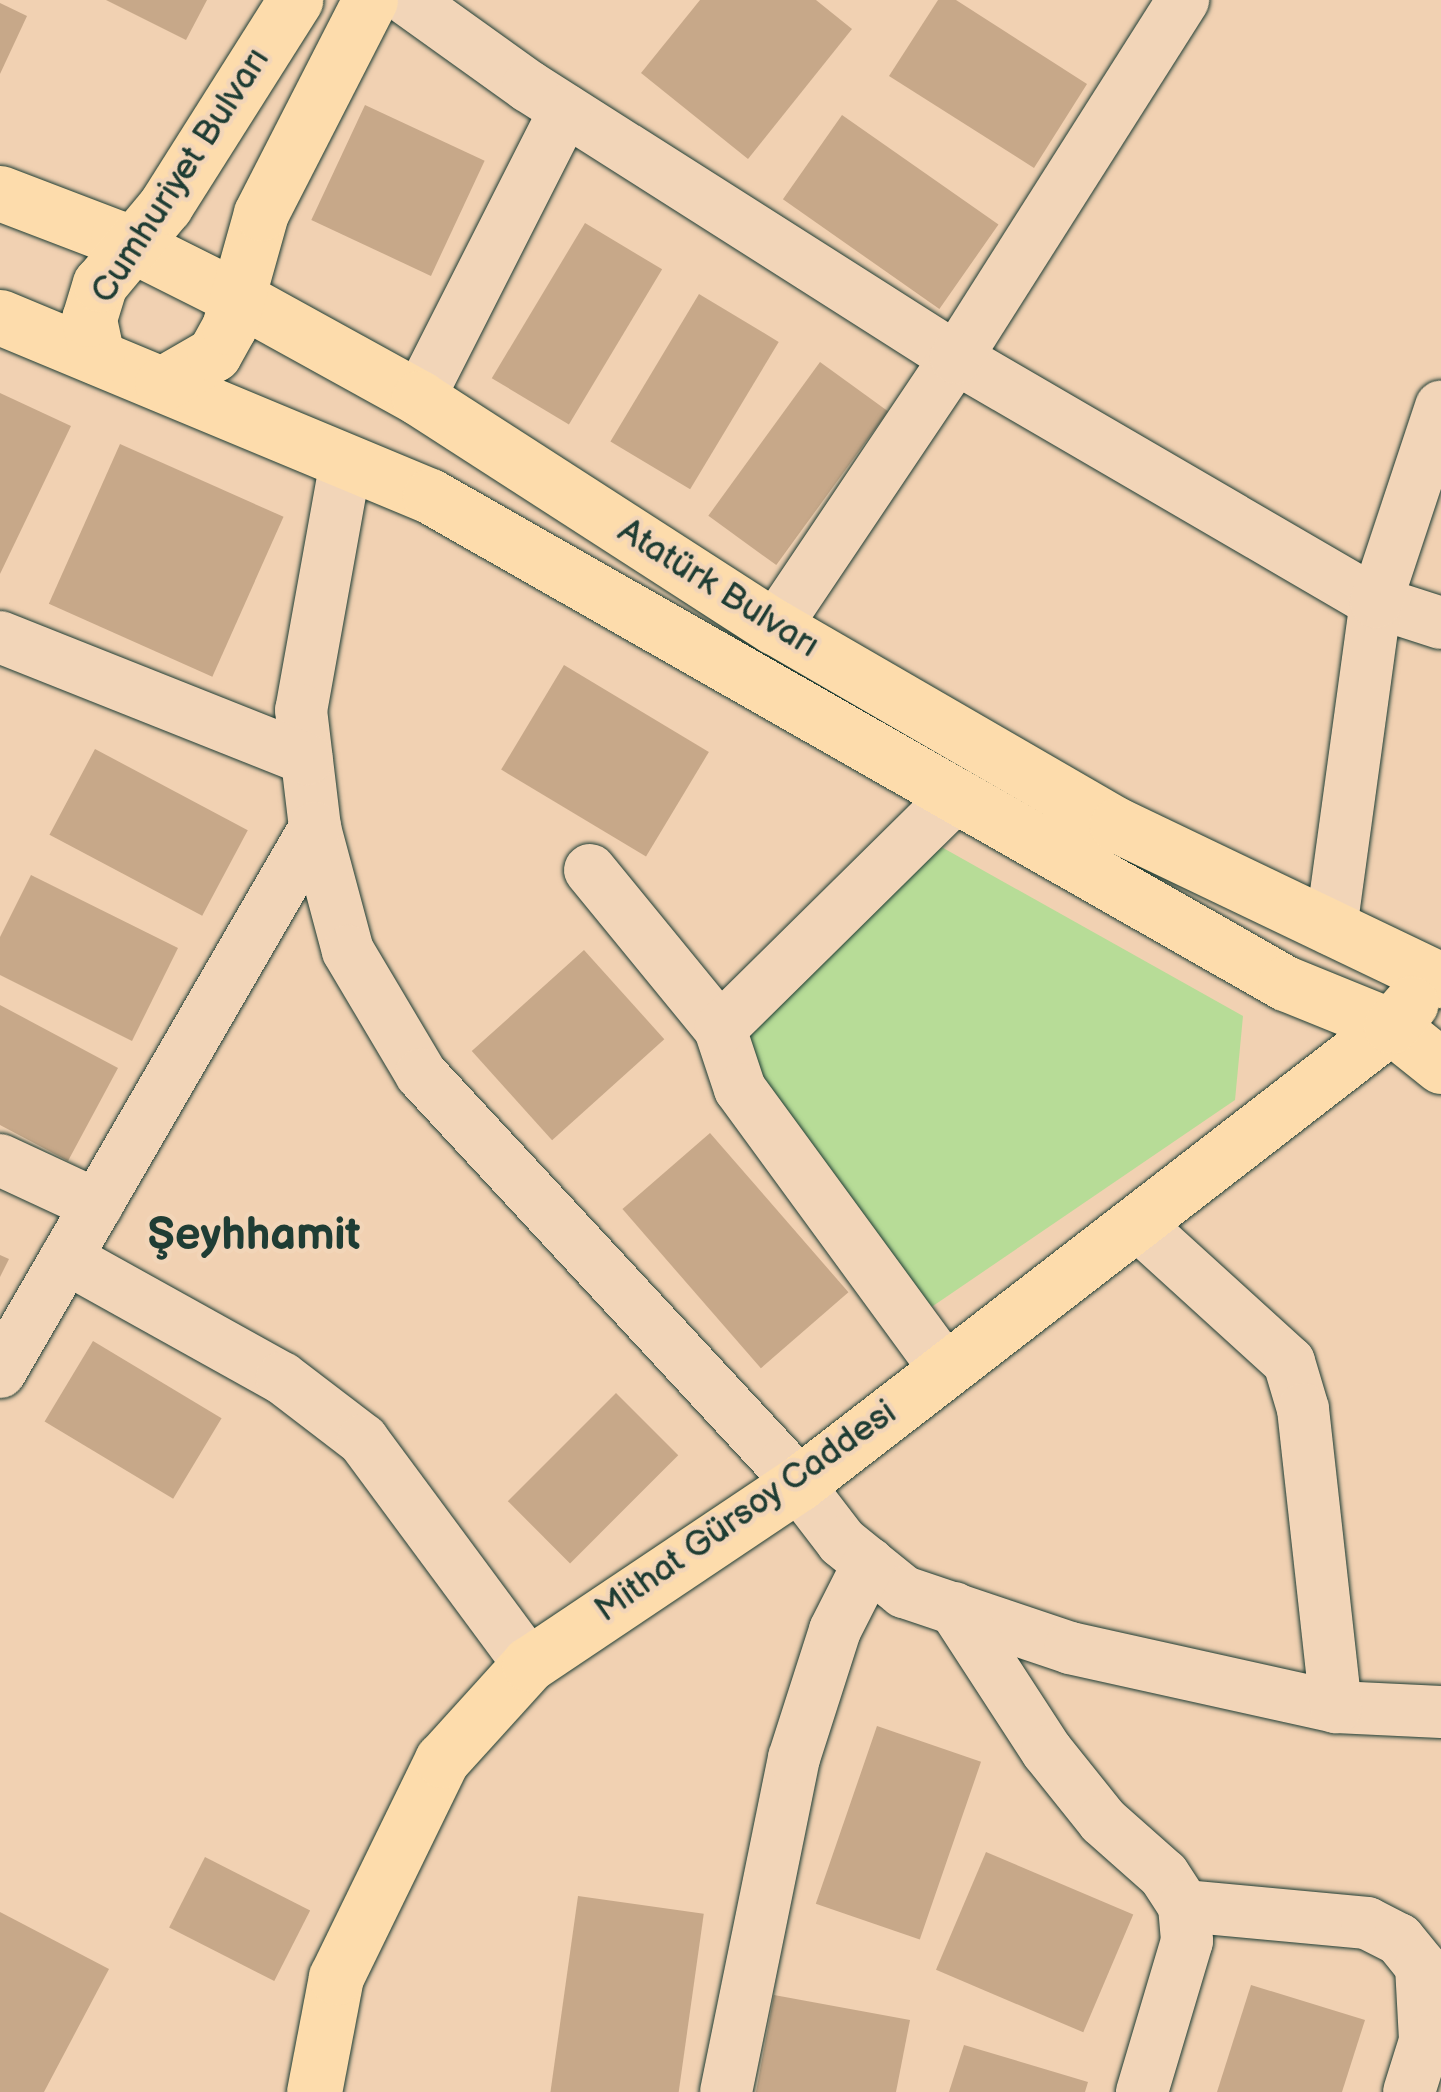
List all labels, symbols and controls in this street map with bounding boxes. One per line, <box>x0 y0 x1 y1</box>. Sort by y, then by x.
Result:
street label: Cumhuriyet Bulvarı <box>83 40 279 312</box>
street label: Atatürk Bulvarı <box>610 511 826 667</box>
district label: Şeyhhamit <box>147 1209 361 1263</box>
street label: Mithat Gürsoy Caddesi <box>586 1392 906 1632</box>

